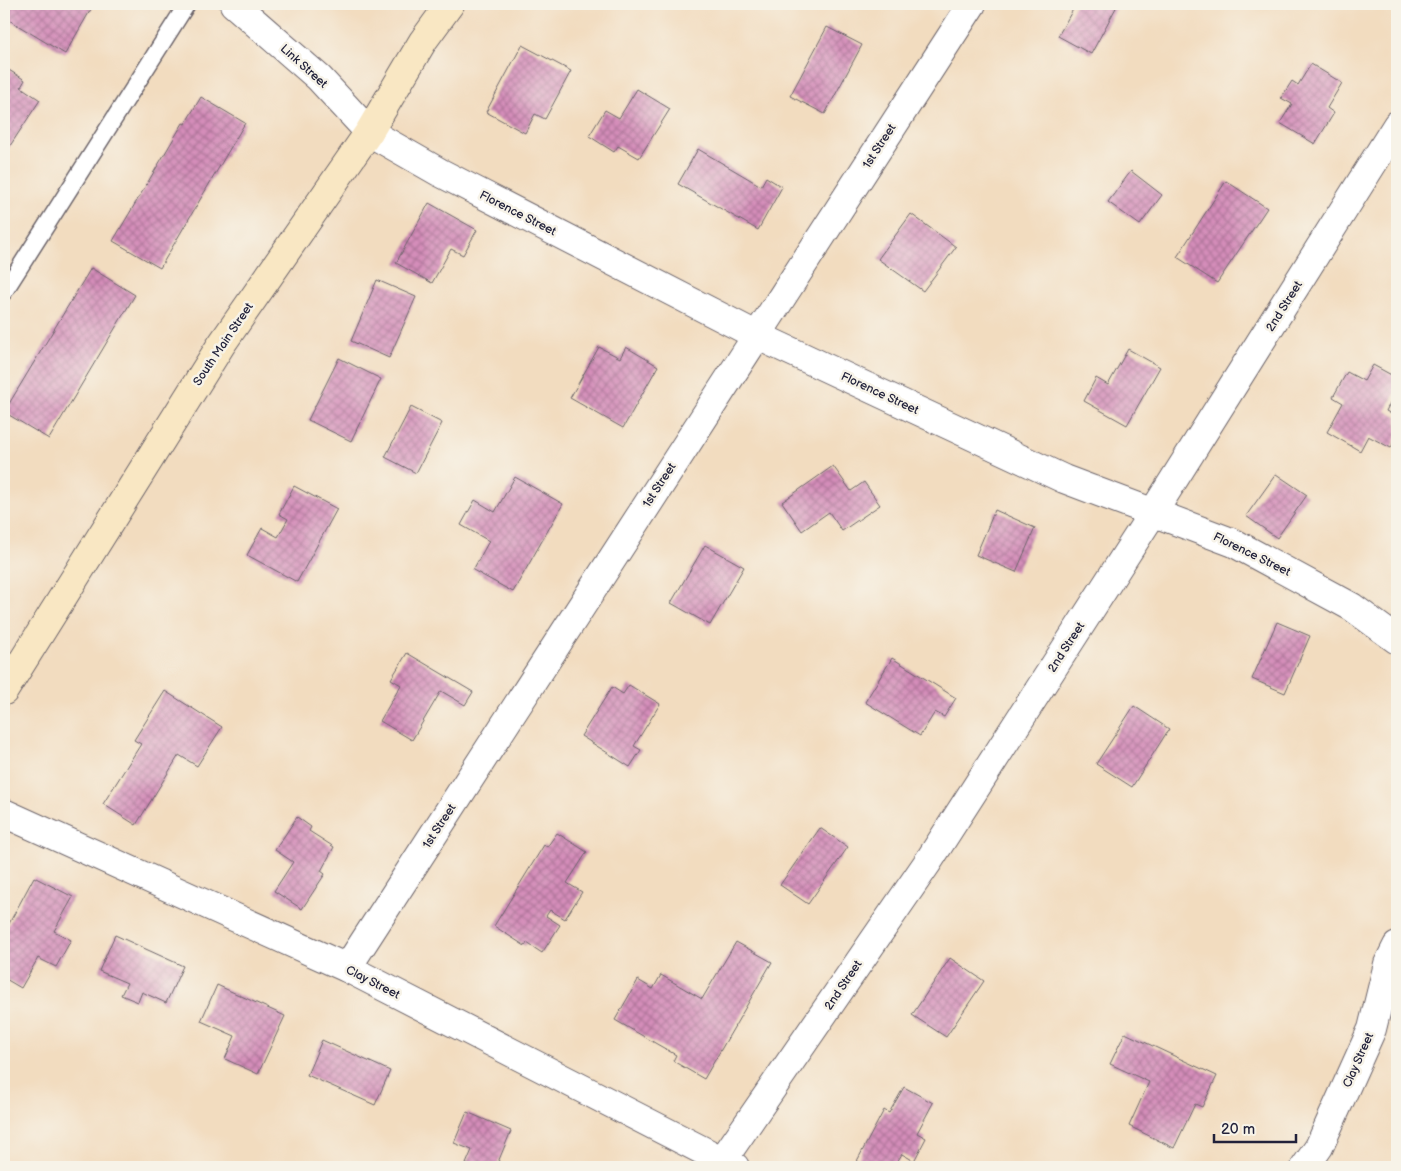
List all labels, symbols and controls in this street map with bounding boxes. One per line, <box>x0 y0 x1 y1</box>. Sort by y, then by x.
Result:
street label: Link Street <box>277 41 331 92</box>
street label: 1st Street <box>859 121 900 171</box>
street label: Florence Street <box>477 188 559 239</box>
street label: 2nd Street <box>1263 278 1306 334</box>
street label: South Main Street <box>190 300 257 389</box>
street label: Florence Street <box>839 369 921 418</box>
street label: 1st Street <box>639 460 680 510</box>
street label: Florence Street <box>1211 529 1293 580</box>
street label: 2nd Street <box>1045 619 1088 675</box>
street label: 1st Street <box>419 801 460 851</box>
street label: 2nd Street <box>821 957 866 1013</box>
street label: Clay Street <box>343 962 403 1003</box>
street label: Clay Street <box>1340 1030 1377 1090</box>
scale bar <box>1214 1111 1296 1143</box>
text: 20 m <box>1221 1120 1255 1139</box>

